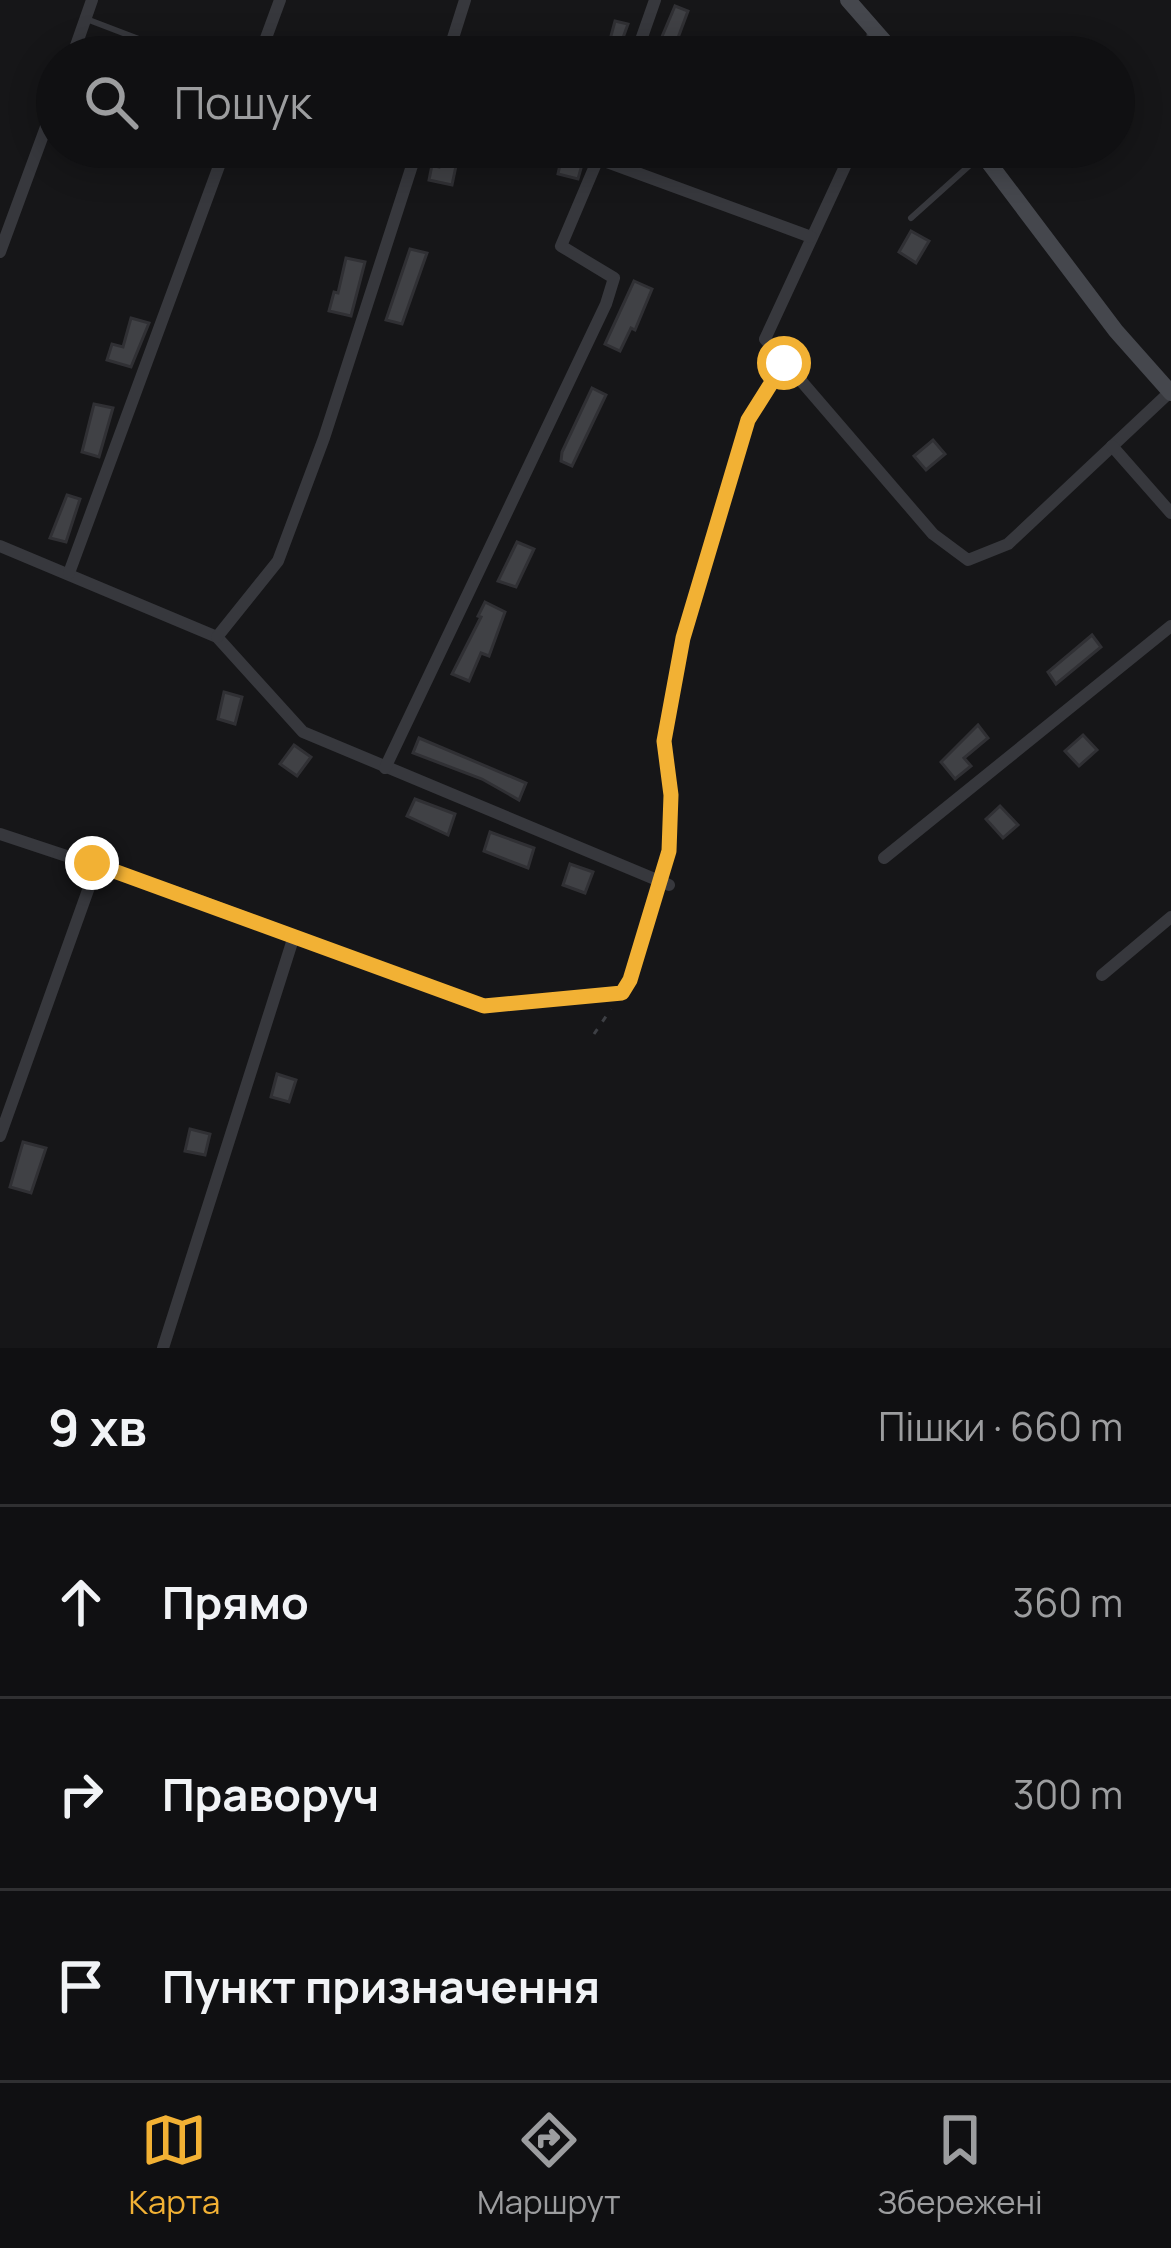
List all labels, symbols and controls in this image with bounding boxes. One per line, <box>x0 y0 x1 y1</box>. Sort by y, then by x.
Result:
search box <box>36 36 1135 168</box>
icon: search <box>78 69 144 135</box>
text: Пошук <box>174 71 312 133</box>
route start <box>757 336 811 390</box>
route end <box>65 836 119 890</box>
text: 9 хв <box>48 1392 147 1461</box>
text: Пішки · 660 m <box>878 1399 1123 1453</box>
icon: ahead <box>48 1569 114 1635</box>
text: Прямо <box>162 1571 309 1633</box>
text: 360 m <box>1013 1575 1123 1629</box>
icon: right <box>48 1761 114 1827</box>
text: Праворуч <box>162 1763 379 1825</box>
text: 300 m <box>1013 1767 1123 1821</box>
icon: arrive <box>48 1953 114 2019</box>
text: Пункт призначення <box>162 1955 600 2017</box>
tab: Карта <box>128 2107 220 2224</box>
tab: Маршрут <box>477 2107 621 2224</box>
tab: Збережені <box>877 2107 1043 2224</box>

